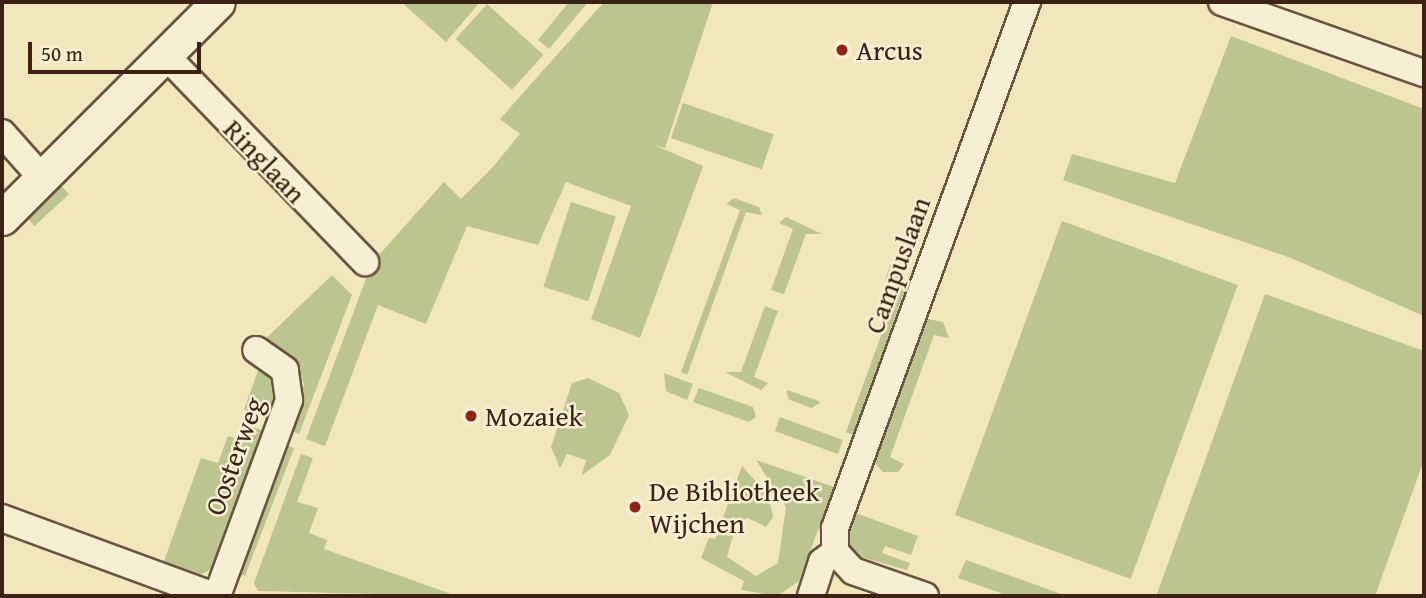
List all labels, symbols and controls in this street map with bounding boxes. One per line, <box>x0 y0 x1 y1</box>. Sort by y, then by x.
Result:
scale bar <box>32 28 205 72</box>
place label: Arcus <box>856 33 923 67</box>
text: 50 m <box>41 38 83 69</box>
marker: Arcus <box>834 42 850 58</box>
street label: Ringlaan <box>217 112 313 210</box>
street label: Campuslaan <box>857 192 937 338</box>
street label: Oosterweg <box>197 392 271 520</box>
place label: Mozaiek <box>485 399 583 433</box>
marker: Mozaiek <box>463 408 479 424</box>
place label: De Bibliotheek Wijchen <box>649 474 820 540</box>
marker: De Bibliotheek Wijchen <box>627 499 643 515</box>

